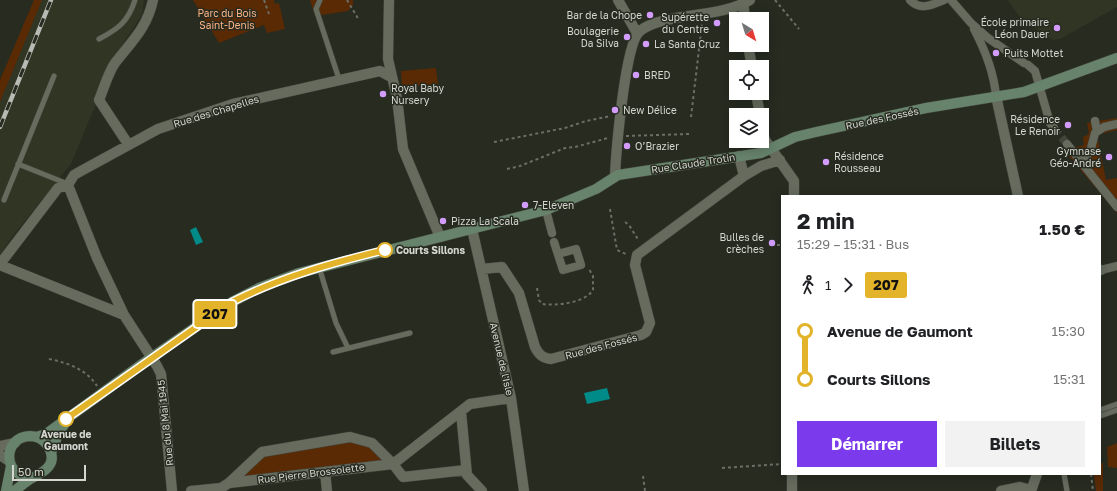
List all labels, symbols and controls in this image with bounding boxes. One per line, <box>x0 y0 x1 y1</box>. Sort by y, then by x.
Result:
park label: Parc du Bois Saint-Denis <box>197 7 257 31</box>
place label: Bar de la Chope <box>567 9 642 21</box>
marker: Bar de la Chope <box>645 10 655 20</box>
place label: Supérette du Centre <box>661 11 709 35</box>
north arrow <box>729 12 769 52</box>
map controls <box>729 12 769 148</box>
place label: École primaire Léon Dauer <box>981 16 1049 40</box>
marker: Supérette du Centre <box>712 18 722 28</box>
marker: École primaire Léon Dauer <box>1052 23 1062 33</box>
place label: Boulagerie Da Silva <box>567 25 619 49</box>
marker: Boulagerie Da Silva <box>622 32 632 42</box>
place label: La Santa Cruz <box>654 38 720 50</box>
marker: La Santa Cruz <box>641 39 651 49</box>
place label: Puits Mottet <box>1004 47 1063 59</box>
marker: Puits Mottet <box>991 48 1001 58</box>
button: locate <box>729 60 769 100</box>
place label: BRED <box>644 69 671 81</box>
marker: BRED <box>631 70 641 80</box>
place label: Royal Baby Nursery <box>391 82 444 106</box>
marker: Royal Baby Nursery <box>378 89 388 99</box>
street label: Rue des Chapelles <box>172 92 260 130</box>
place label: New Délice <box>623 104 677 116</box>
street label: Rue des Fossés <box>844 104 920 132</box>
marker: New Délice <box>610 105 620 115</box>
button: layers <box>729 108 769 148</box>
place label: Résidence Le Renoir <box>1010 113 1060 137</box>
marker: Résidence Le Renoir <box>1063 120 1073 130</box>
place label: O’Brazier <box>635 140 679 152</box>
marker: O’Brazier <box>622 141 632 151</box>
place label: Gymnase Géo-André <box>1050 145 1101 169</box>
street label: Rue Claude Trotin <box>650 150 736 176</box>
place label: Résidence Rousseau <box>834 150 884 174</box>
marker: Gymnase Géo-André <box>1104 152 1114 162</box>
marker: Résidence Rousseau <box>821 157 831 167</box>
place label: 7-Eleven <box>533 199 574 211</box>
marker: 7-Eleven <box>520 200 530 210</box>
text: 2 min <box>797 207 855 234</box>
place label: Pizza La Scala <box>451 215 519 227</box>
marker: Pizza La Scala <box>438 216 448 226</box>
text: 1.50 € <box>1039 220 1085 238</box>
place label: Bulles de crèches <box>719 231 764 255</box>
text: 15:29 – 15:31 · Bus <box>797 236 909 252</box>
marker: Bulles de crèches <box>767 238 777 248</box>
marker: Courts Sillons <box>377 242 393 258</box>
place label: Courts Sillons <box>396 244 465 256</box>
icon: walk <box>797 274 819 296</box>
icon: forward <box>837 274 859 296</box>
text: 207 <box>873 276 899 293</box>
text: 1 <box>825 277 831 293</box>
line badge: 207 <box>192 301 238 327</box>
text: 207 <box>202 305 228 322</box>
street label: Avenue de l'Isle <box>488 321 516 397</box>
text: Avenue de Gaumont <box>827 322 973 340</box>
text: 15:30 <box>1052 323 1085 339</box>
street label: Rue des Fossés <box>564 331 638 361</box>
text: Courts Sillons <box>827 370 931 388</box>
text: 15:31 <box>1053 371 1085 387</box>
street label: Rue du 8 Mai 1945 <box>154 379 175 467</box>
marker: Avenue de Gaumont <box>58 411 74 427</box>
button: Démarrer <box>797 421 937 467</box>
button: Billets <box>945 421 1085 467</box>
place label: Avenue de Gaumont <box>41 428 91 452</box>
street label: Rue Pierre Brossolette <box>257 460 365 486</box>
scale bar <box>12 463 86 482</box>
text: 50 m <box>18 465 44 478</box>

